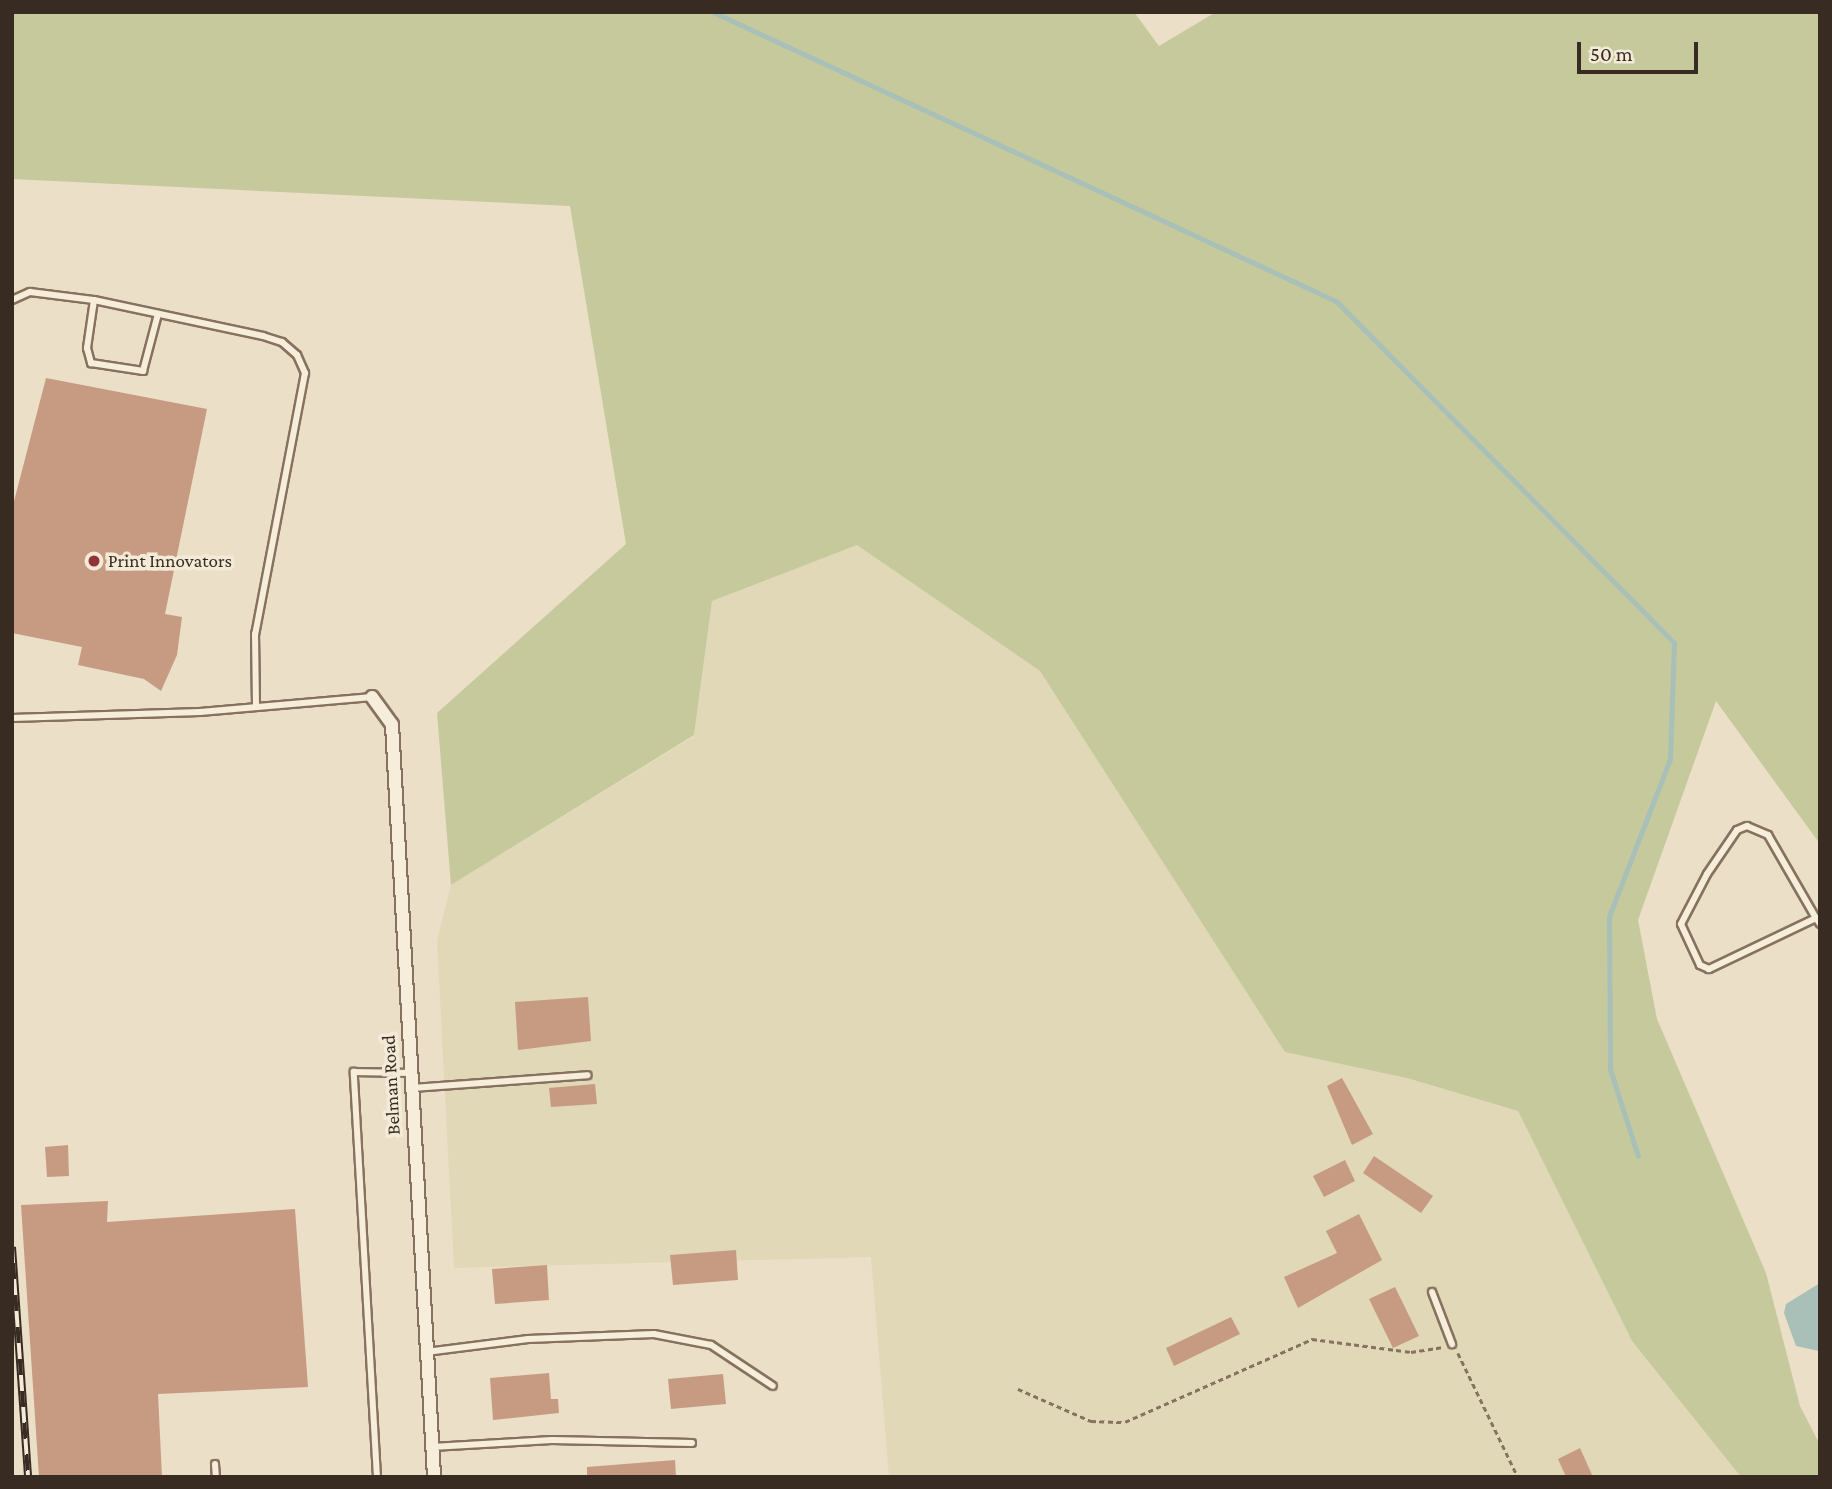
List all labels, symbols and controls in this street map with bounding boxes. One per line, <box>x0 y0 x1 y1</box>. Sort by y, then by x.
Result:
scale bar <box>1580 28 1701 72</box>
text: 50 m <box>1590 42 1633 66</box>
place label: Print Innovators <box>108 550 232 572</box>
marker: Print Innovators <box>86 553 102 569</box>
street label: Belman Road <box>377 1034 405 1136</box>

